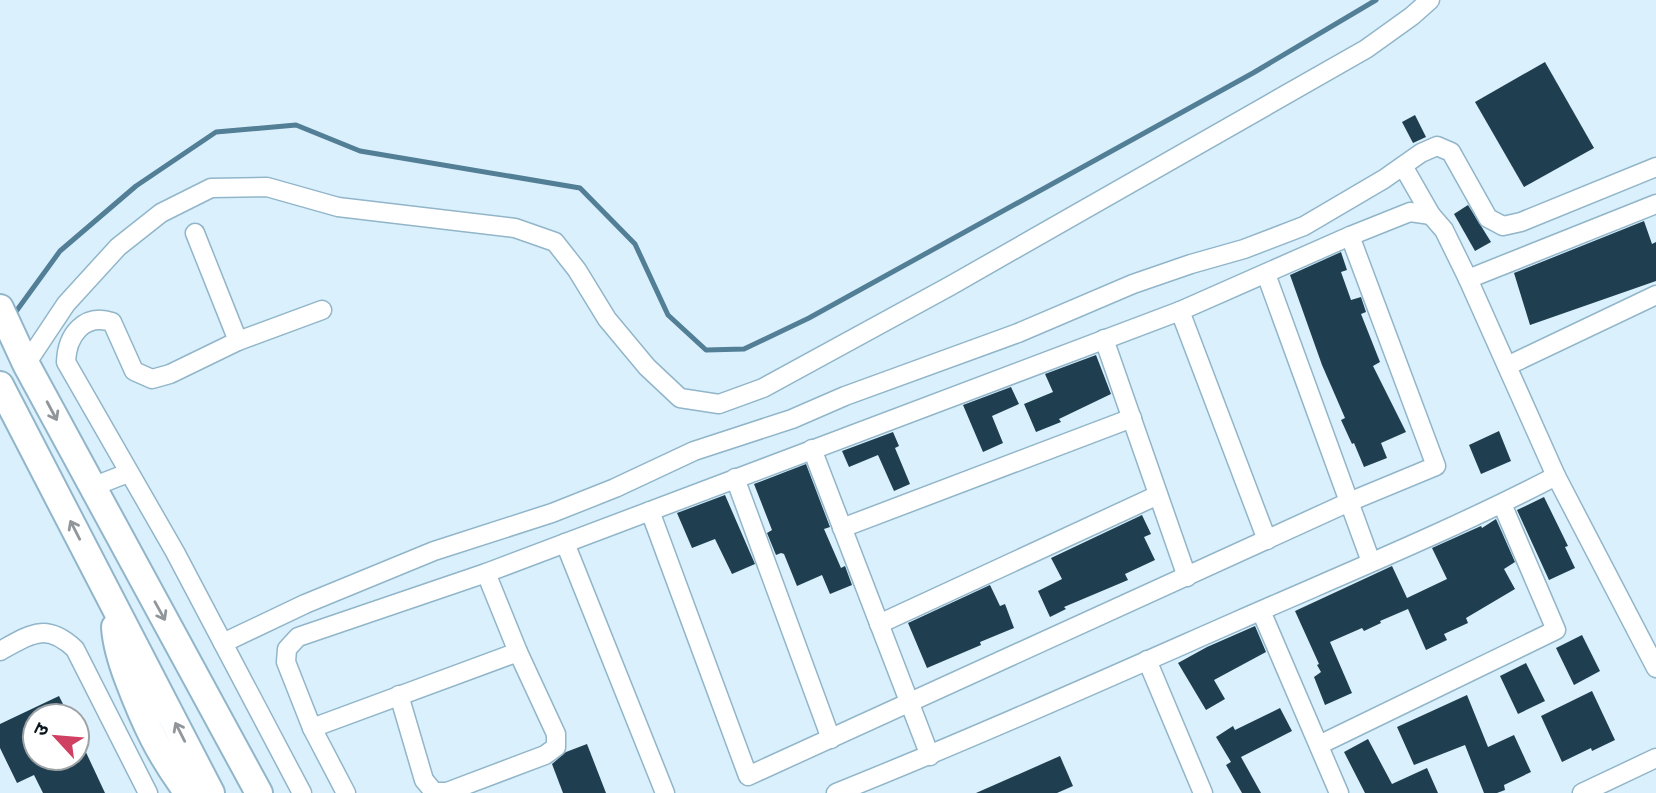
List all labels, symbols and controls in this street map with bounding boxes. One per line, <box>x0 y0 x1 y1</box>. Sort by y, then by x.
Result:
one-way arrow <box>46 400 59 421</box>
one-way arrow <box>68 520 82 541</box>
one-way arrow <box>153 601 167 621</box>
north arrow <box>21 702 91 772</box>
text: उ <box>25 717 55 740</box>
one-way arrow <box>172 722 186 743</box>

